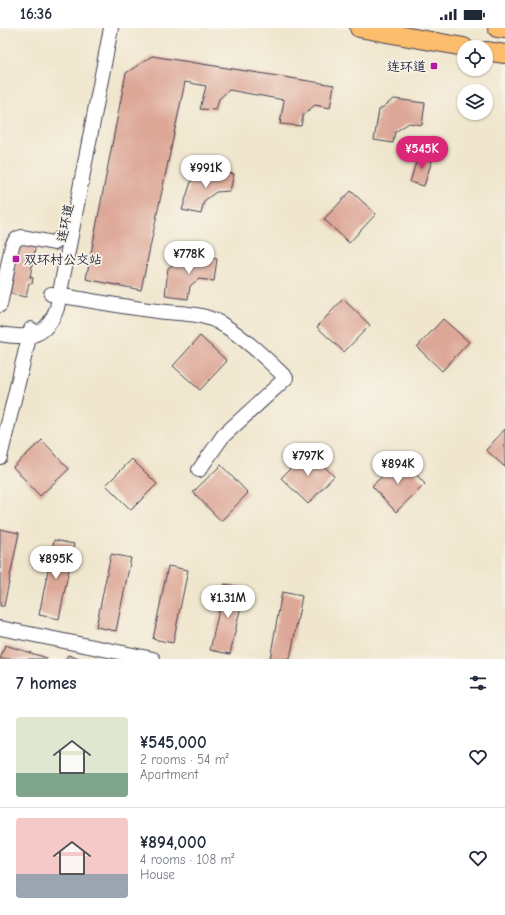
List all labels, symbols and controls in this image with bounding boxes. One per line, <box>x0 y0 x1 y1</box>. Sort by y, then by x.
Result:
text: 16:36 <box>20 5 52 23</box>
map controls <box>457 40 493 120</box>
button: locate <box>457 40 493 76</box>
place label: 连环道 <box>387 59 426 74</box>
marker: 连环道 <box>429 61 439 71</box>
button: layers <box>457 84 493 120</box>
pin: ¥545K <box>394 136 450 170</box>
text: ¥545K <box>405 141 439 156</box>
pin: ¥991K <box>178 155 234 189</box>
text: ¥991K <box>190 160 222 175</box>
street label: 连环道 <box>54 202 76 244</box>
pin: ¥778K <box>161 241 217 275</box>
text: ¥778K <box>173 246 205 261</box>
place label: 双环村公交站 <box>24 252 102 267</box>
marker: 双环村公交站 <box>11 254 21 264</box>
pin: ¥797K <box>280 443 336 477</box>
text: ¥797K <box>292 448 324 463</box>
pin: ¥894K <box>370 451 426 485</box>
text: ¥894K <box>381 456 415 471</box>
pin: ¥895K <box>28 546 84 580</box>
text: ¥895K <box>39 551 73 566</box>
pin: ¥1.31M <box>195 585 261 619</box>
text: ¥1.31M <box>210 590 246 605</box>
icon: filters <box>467 672 489 694</box>
text: 7 homes <box>16 674 77 693</box>
icon: home <box>48 733 96 781</box>
text: ¥545,000 <box>140 733 207 752</box>
icon: heart <box>467 746 489 768</box>
text: 2 rooms · 54 m² <box>140 752 229 767</box>
text: Apartment <box>140 767 198 782</box>
text: ¥894,000 <box>140 833 206 852</box>
icon: home <box>48 834 96 882</box>
icon: heart <box>467 847 489 869</box>
text: 4 rooms · 108 m² <box>140 852 235 867</box>
text: House <box>140 867 175 882</box>

